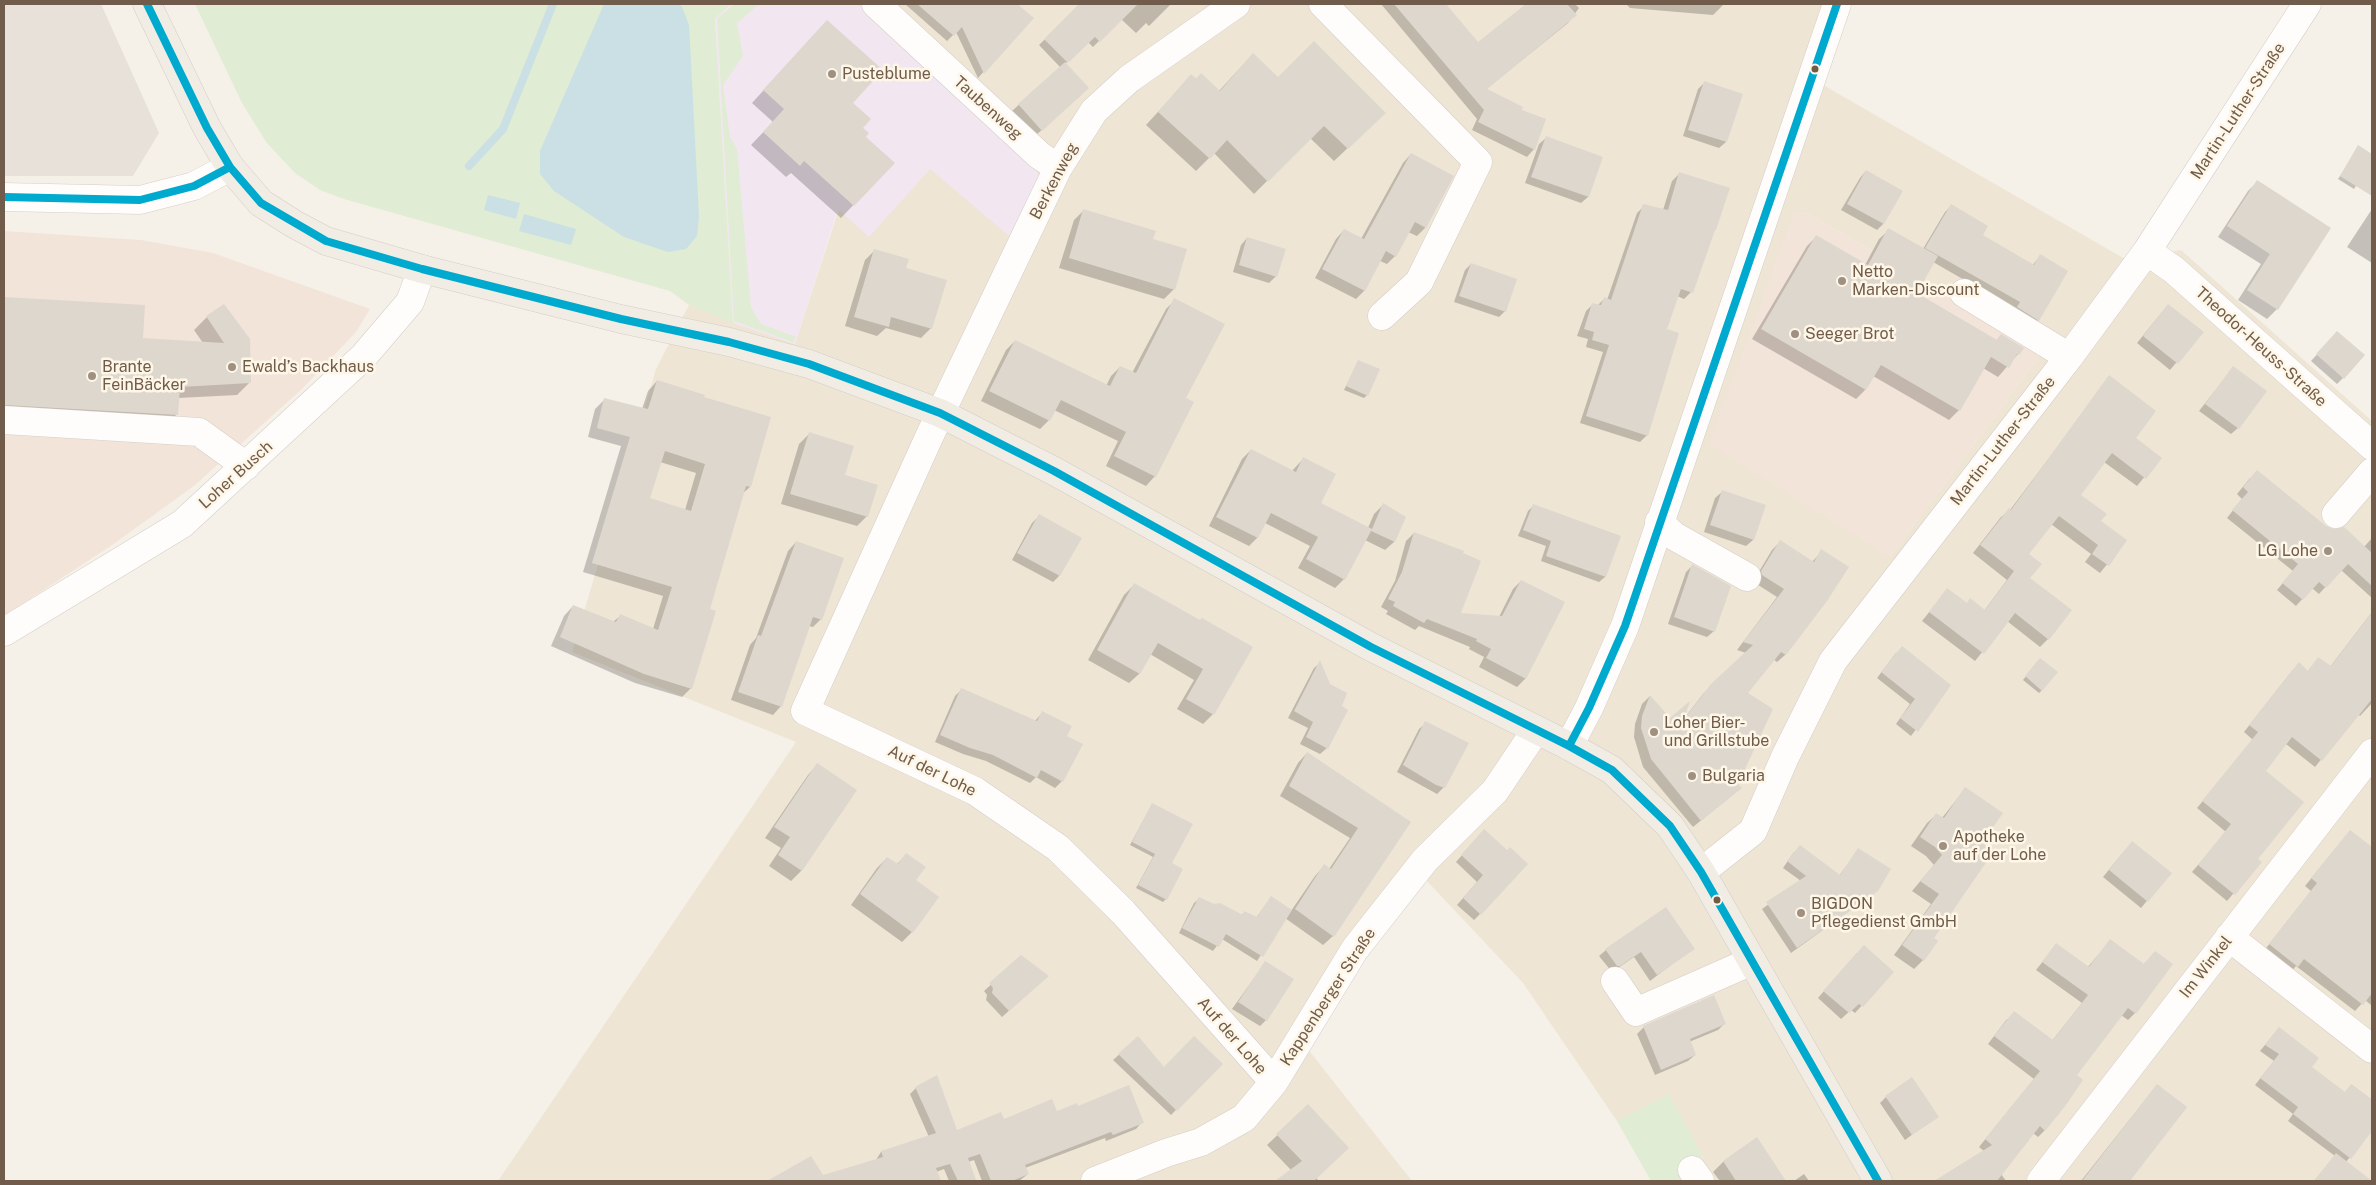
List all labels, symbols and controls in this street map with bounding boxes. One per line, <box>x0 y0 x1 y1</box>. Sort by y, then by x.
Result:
street label: Martin-Luther-Straße <box>2187 39 2289 183</box>
place label: Pusteblume <box>842 64 931 84</box>
unlabelled marker <box>1810 64 1820 74</box>
marker: Pusteblume <box>826 68 838 80</box>
street label: Taubenweg <box>950 72 1026 144</box>
street label: Berkenweg <box>1026 139 1082 223</box>
place label: Netto Marken-Discount <box>1852 262 1979 300</box>
marker: Netto Marken-Discount <box>1836 275 1848 287</box>
street label: Theodor-Heuss-Straße <box>2191 283 2331 411</box>
place label: Seeger Brot <box>1805 324 1894 344</box>
marker: Seeger Brot <box>1789 328 1801 340</box>
place label: Brante FeinBäcker <box>102 357 186 395</box>
place label: Ewald’s Backhaus <box>242 357 374 377</box>
marker: Ewald’s Backhaus <box>226 361 238 373</box>
marker: Brante FeinBäcker <box>86 370 98 382</box>
street label: Martin-Luther-Straße <box>1947 373 2059 509</box>
street label: Loher Busch <box>195 437 277 513</box>
place label: LG Lohe <box>2257 541 2318 561</box>
marker: LG Lohe <box>2322 545 2334 557</box>
place label: Loher Bier- und Grillstube <box>1664 713 1769 751</box>
marker: Loher Bier- und Grillstube <box>1648 726 1660 738</box>
street label: Auf der Lohe <box>885 741 979 801</box>
place label: Bulgaria <box>1702 766 1765 786</box>
marker: Bulgaria <box>1686 770 1698 782</box>
place label: Apotheke auf der Lohe <box>1953 827 2046 865</box>
marker: Apotheke auf der Lohe <box>1937 840 1949 852</box>
place label: BIGDON Pflegedienst GmbH <box>1811 894 1957 932</box>
unlabelled marker <box>1712 895 1722 905</box>
marker: BIGDON Pflegedienst GmbH <box>1795 907 1807 919</box>
street label: Kappenberger Straße <box>1276 925 1380 1069</box>
street label: Im Winkel <box>2176 932 2236 1002</box>
street label: Auf der Lohe <box>1193 994 1271 1078</box>

